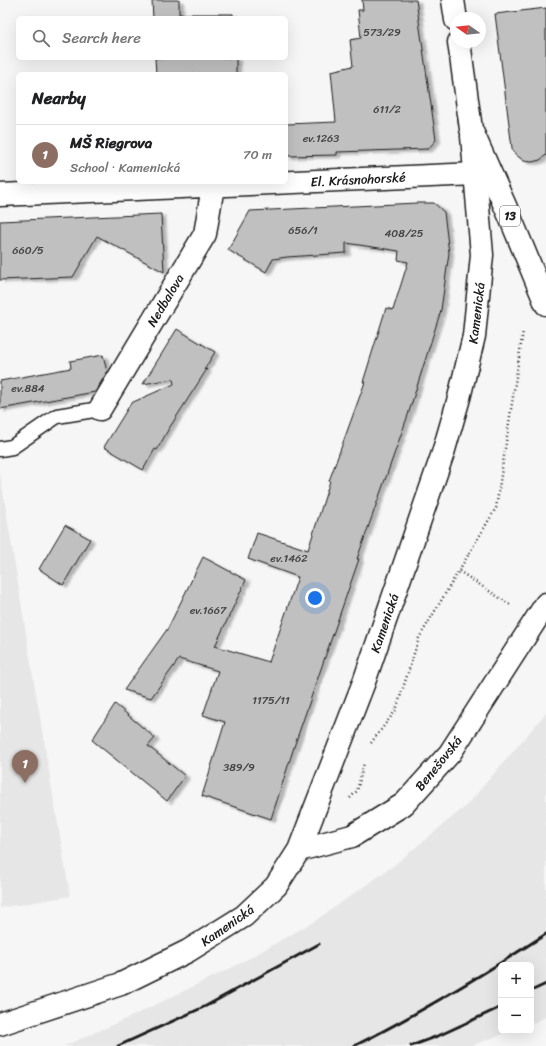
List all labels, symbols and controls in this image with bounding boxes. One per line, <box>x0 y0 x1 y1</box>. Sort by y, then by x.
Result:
north arrow <box>450 12 486 48</box>
search box <box>16 16 288 60</box>
house number: 573/29 <box>363 23 401 42</box>
text: Search here <box>62 25 141 51</box>
icon: search <box>30 27 52 49</box>
text: Nearby <box>32 83 86 113</box>
house number: 611/2 <box>373 100 401 119</box>
house number: ev.1263 <box>303 129 339 148</box>
text: MŠ Riegrova <box>70 130 152 156</box>
text: 1 <box>42 143 48 166</box>
text: 70 m <box>243 143 272 166</box>
text: School · Kamenická <box>70 156 180 179</box>
street label: El. Krásnohorské <box>310 166 406 193</box>
road number: 13 <box>500 206 520 226</box>
house number: 656/1 <box>288 221 318 240</box>
house number: 408/25 <box>385 224 424 243</box>
house number: 660/5 <box>12 241 44 260</box>
street label: Nedbalova <box>140 269 191 331</box>
street label: Kamenická <box>461 281 492 345</box>
house number: ev.884 <box>11 379 45 398</box>
house number: ev.1462 <box>270 549 308 568</box>
your location <box>305 588 325 608</box>
street label: Kamenická <box>364 590 406 656</box>
house number: ev.1667 <box>190 601 227 620</box>
house number: 1175/11 <box>252 691 290 710</box>
street label: Benešovská <box>409 730 468 796</box>
pin: 1 <box>12 750 38 783</box>
house number: 389/9 <box>223 758 255 777</box>
street label: Kamenická <box>195 898 260 952</box>
map controls <box>498 962 534 1034</box>
button: + <box>498 962 534 998</box>
button: − <box>498 998 534 1034</box>

